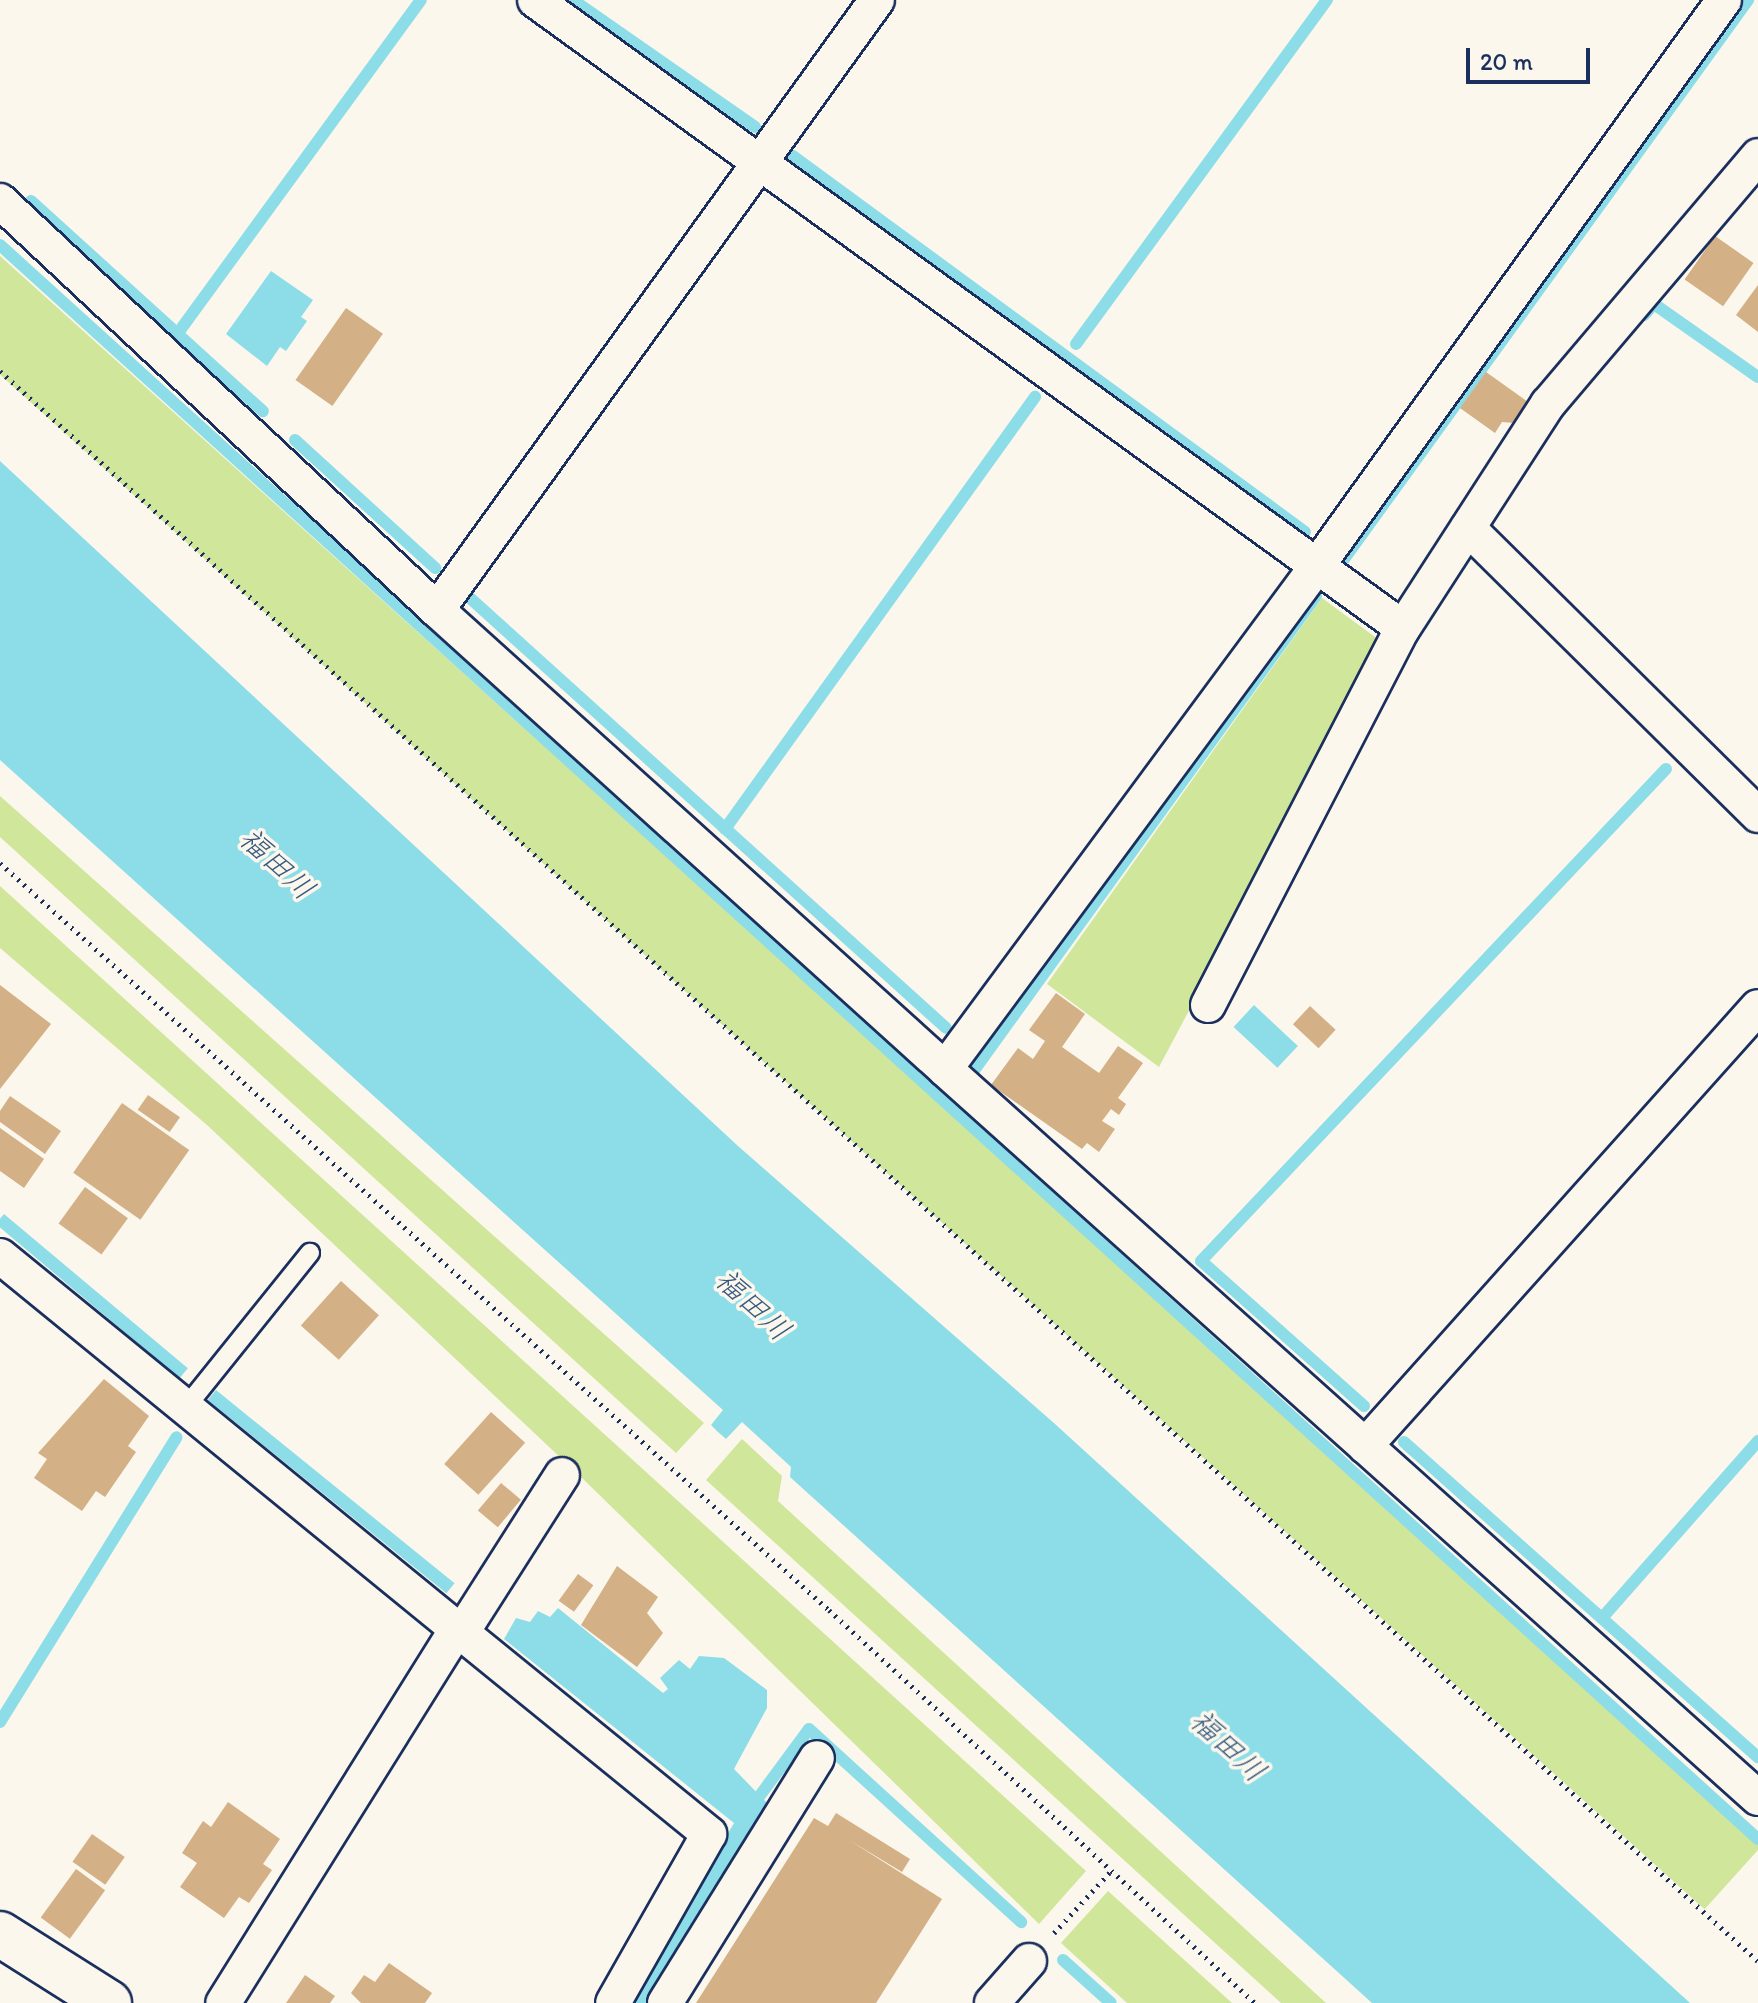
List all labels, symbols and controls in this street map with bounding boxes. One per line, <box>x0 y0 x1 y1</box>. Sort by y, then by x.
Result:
scale bar <box>1470 32 1594 82</box>
text: 20 m <box>1480 47 1533 76</box>
water label: 福田川 <box>232 820 322 908</box>
water label: 福田川 <box>708 1261 798 1349</box>
water label: 福田川 <box>1183 1702 1273 1790</box>

